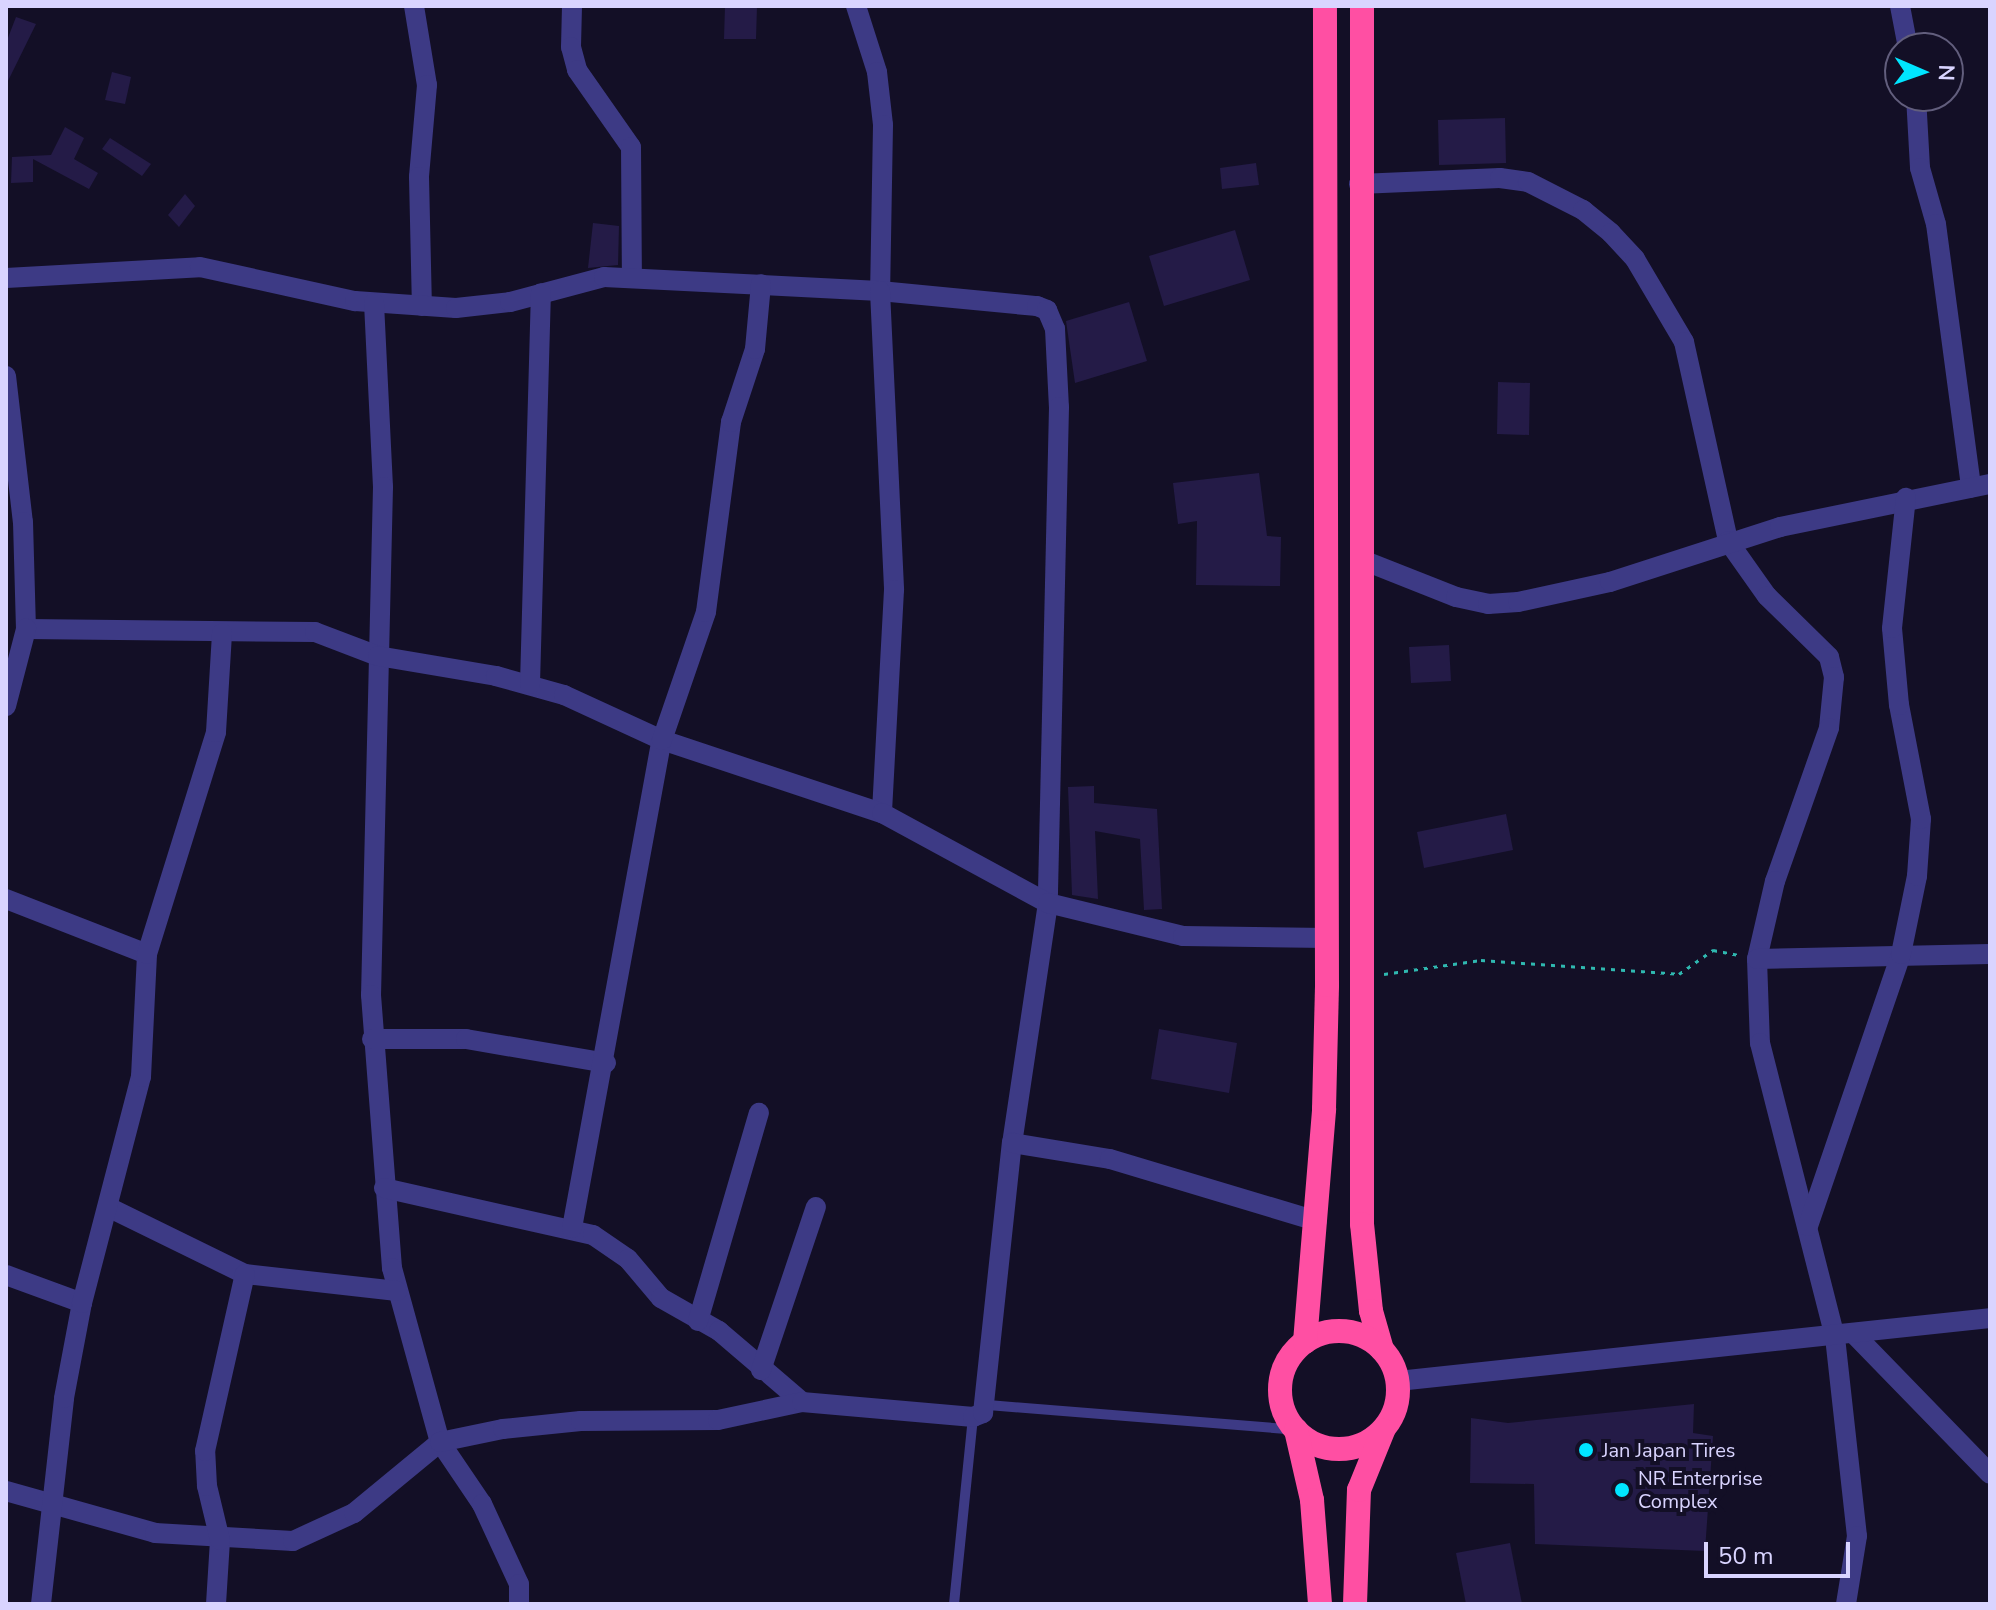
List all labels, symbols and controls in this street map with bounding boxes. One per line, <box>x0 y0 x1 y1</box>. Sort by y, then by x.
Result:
north arrow <box>1884 32 1964 112</box>
text: N <box>1931 64 1961 82</box>
place label: Jan Japan Tires <box>1602 1438 1735 1462</box>
marker: Jan Japan Tires <box>1577 1441 1595 1459</box>
place label: NR Enterprise Complex <box>1638 1466 1763 1513</box>
marker: NR Enterprise Complex <box>1613 1481 1631 1499</box>
scale bar <box>1708 1526 1854 1576</box>
text: 50 m <box>1718 1540 1774 1572</box>

